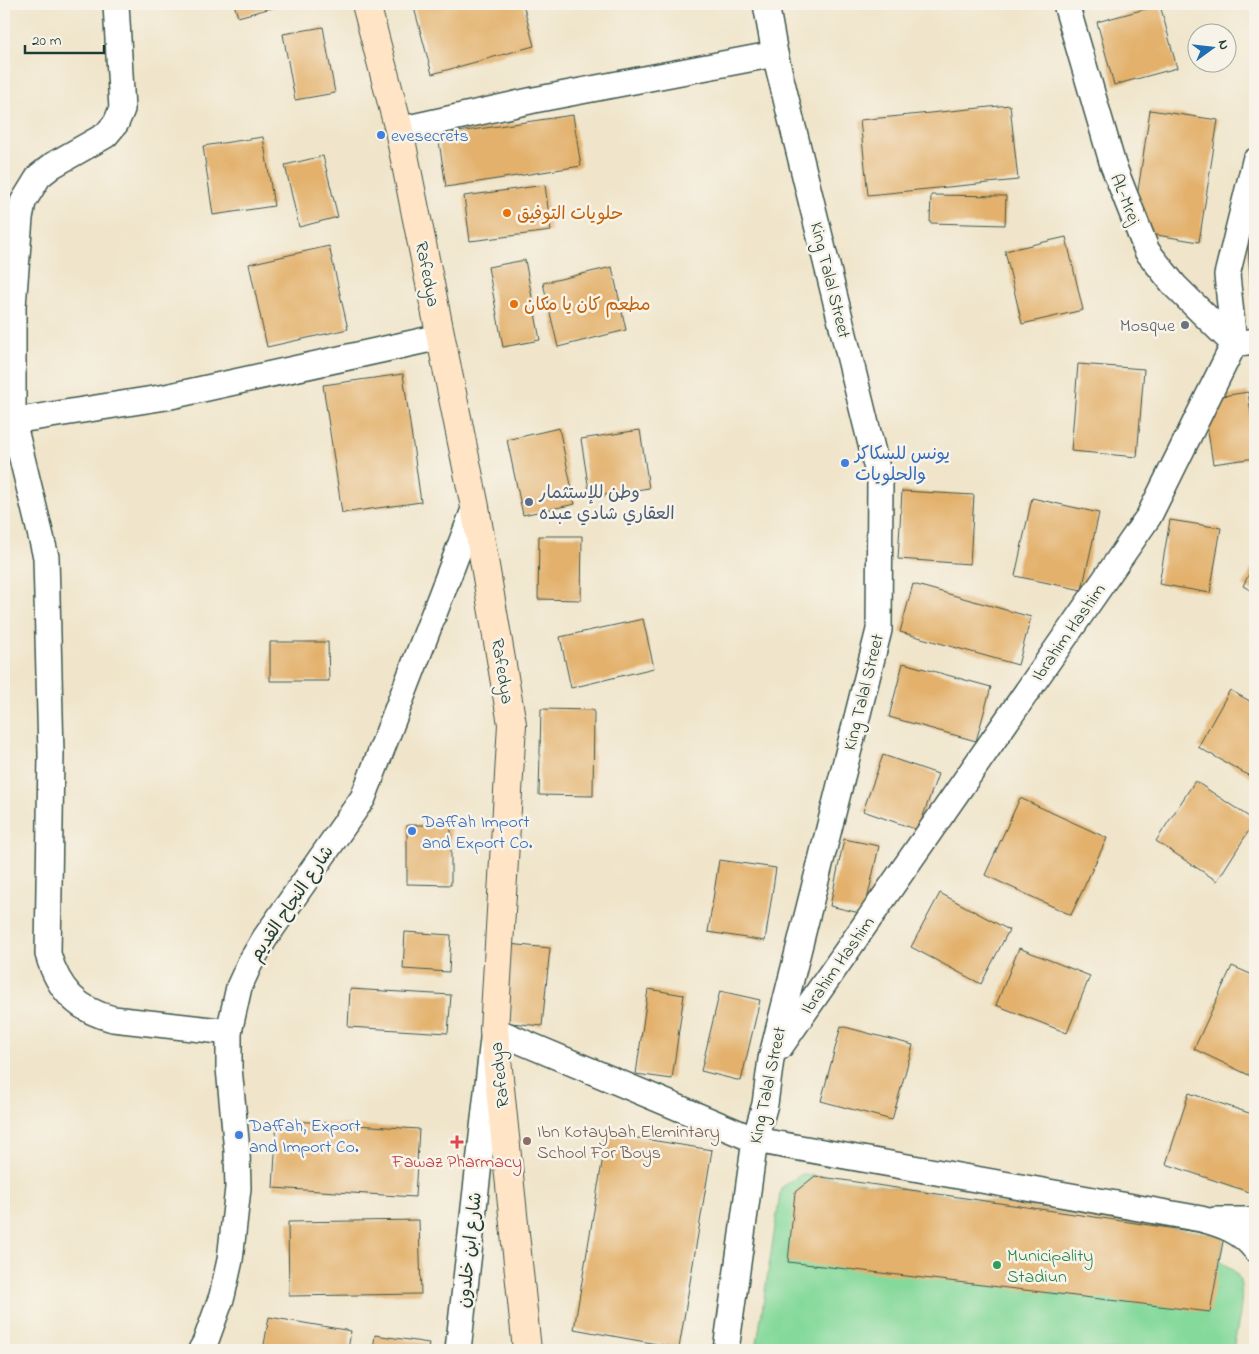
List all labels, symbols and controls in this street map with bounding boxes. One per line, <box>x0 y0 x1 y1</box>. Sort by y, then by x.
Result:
scale bar <box>25 22 104 54</box>
north arrow <box>1186 22 1236 72</box>
text: 20 m <box>32 30 62 52</box>
text: N <box>1212 38 1234 52</box>
place label: evesecrets <box>391 124 469 150</box>
marker: evesecrets <box>375 129 387 141</box>
street label: AL-Mrej <box>1102 170 1146 229</box>
place label: حلويات التوفيق <box>517 202 623 228</box>
marker: حلويات التوفيق <box>501 207 513 219</box>
street label: King Talal Street <box>801 220 856 342</box>
street label: Rafedya <box>407 240 445 309</box>
place label: مطعم كان يا مكان <box>524 293 651 319</box>
marker: مطعم كان يا مكان <box>508 298 520 310</box>
place label: Mosque <box>1120 314 1176 340</box>
marker: Mosque <box>1179 319 1191 331</box>
place label: يونس للسكاكر والحلويات <box>853 442 950 489</box>
marker: يونس للسكاكر والحلويات <box>839 457 851 469</box>
place label: وطن للإستثمار العقاري شادي عبده <box>538 481 675 528</box>
marker: وطن للإستثمار العقاري شادي عبده <box>523 496 535 508</box>
street label: Ibrahim Hashim <box>1026 579 1113 687</box>
street label: King Talal Street <box>838 632 893 754</box>
street label: Rafedya <box>483 637 519 706</box>
place label: Daffah Import and Export Co. <box>421 810 533 857</box>
marker: Daffah Import and Export Co. <box>406 825 418 837</box>
street label: شارع النجاح القديم <box>244 841 341 967</box>
street label: Ibrahim Hashim <box>795 912 882 1020</box>
street label: King Talal Street <box>744 1024 795 1147</box>
street label: Rafedya <box>485 1041 517 1109</box>
place label: Daffah, Export and Import Co. <box>248 1114 360 1161</box>
place label: Ibn Kotaybah Elemintary School For Boys <box>537 1120 720 1167</box>
marker: Daffah, Export and Import Co. <box>233 1129 245 1141</box>
marker: Ibn Kotaybah Elemintary School For Boys <box>521 1135 533 1147</box>
marker: Fawaz Pharmacy <box>451 1136 463 1148</box>
place label: Fawaz Pharmacy <box>391 1150 522 1176</box>
street label: شارع ابن خلدون <box>452 1191 490 1309</box>
place label: Municipality Stadiun <box>1007 1244 1093 1291</box>
marker: Municipality Stadiun <box>991 1259 1003 1271</box>

